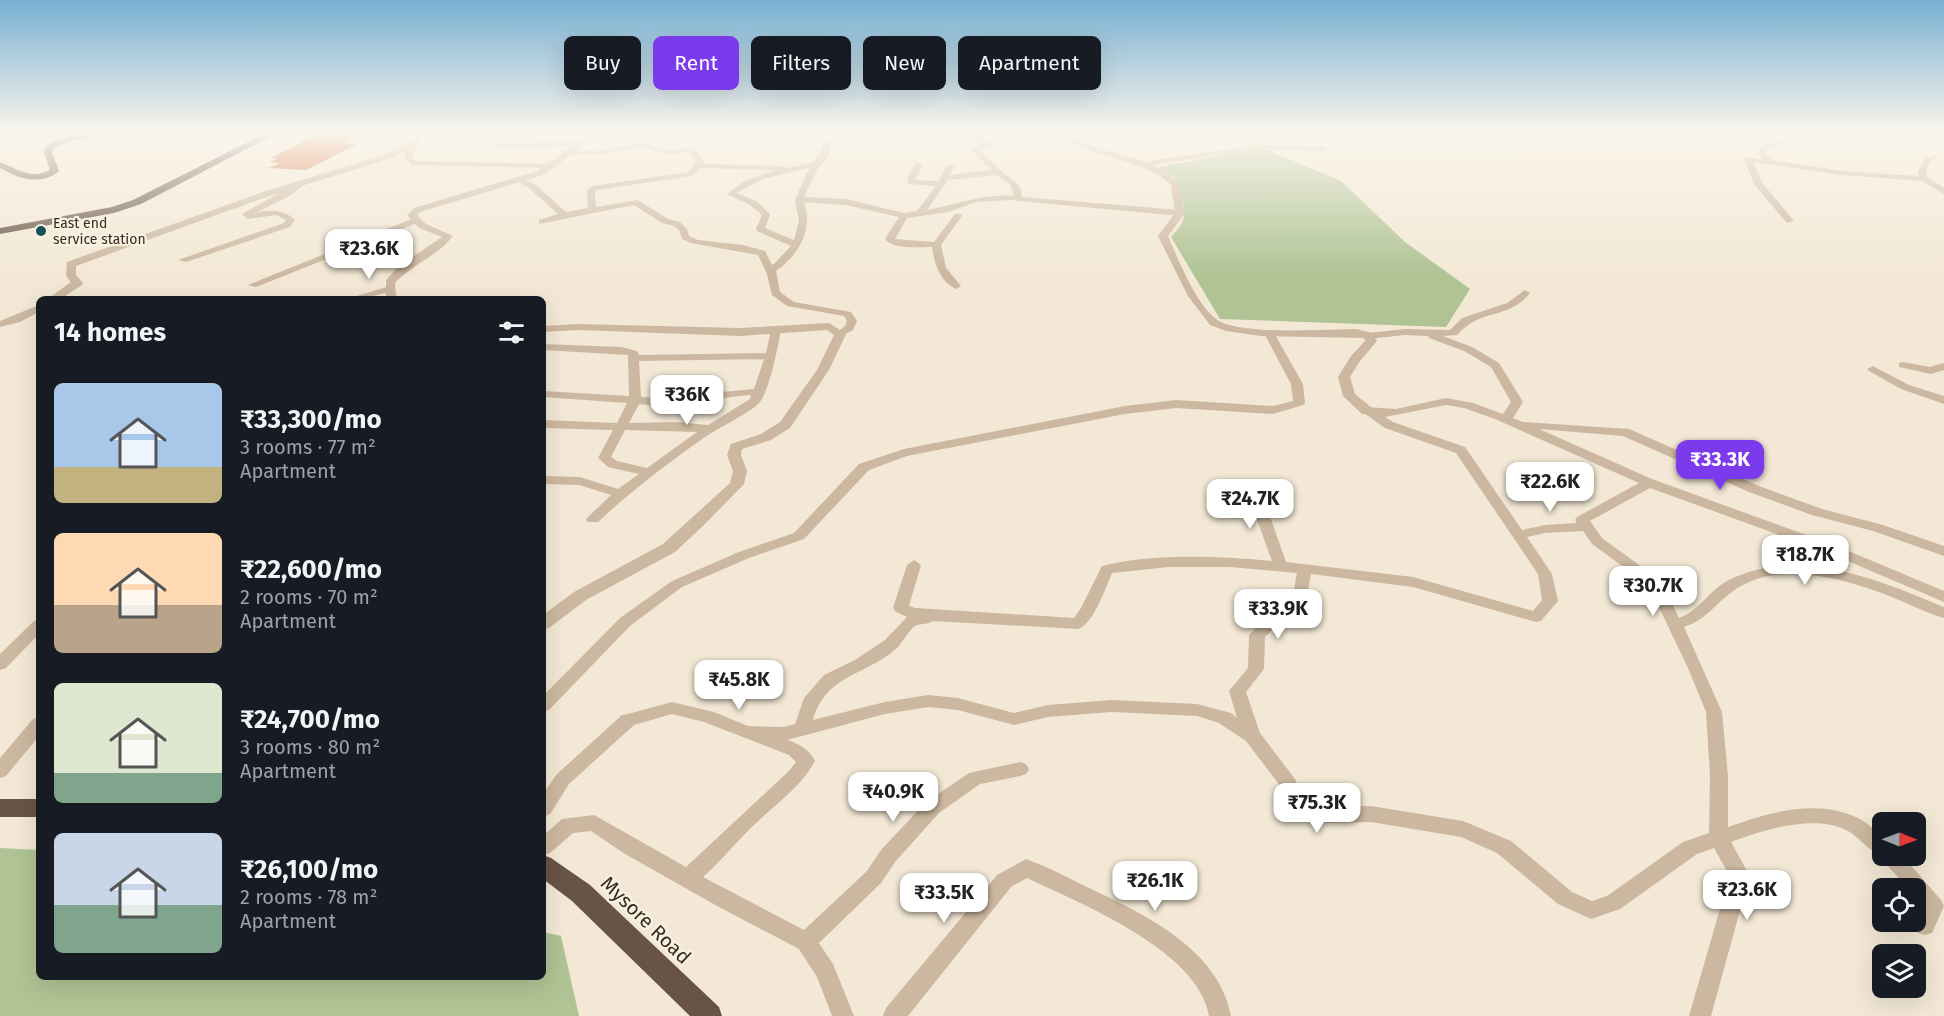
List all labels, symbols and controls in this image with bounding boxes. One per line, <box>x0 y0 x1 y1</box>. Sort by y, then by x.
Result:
chip: Buy <box>564 36 641 90</box>
chip: Rent <box>653 36 739 90</box>
chip: Filters <box>751 36 851 90</box>
chip: New <box>863 36 946 90</box>
chip: Apartment <box>958 36 1101 90</box>
place label: East end service station <box>53 215 146 248</box>
marker: East end service station <box>34 224 48 238</box>
pin: ₹23.6K <box>320 229 418 280</box>
text: ₹23.6K <box>339 236 399 260</box>
icon: filters <box>495 316 528 349</box>
text: 14 homes <box>54 317 166 348</box>
pin: ₹36K <box>651 375 723 426</box>
text: ₹36K <box>664 382 710 406</box>
text: ₹33,300/mo <box>240 404 382 435</box>
icon: home <box>102 407 174 479</box>
text: 3 rooms · 77 m² <box>240 435 376 459</box>
pin: ₹33.3K <box>1671 440 1769 491</box>
text: ₹33.3K <box>1690 447 1750 471</box>
text: Apartment <box>240 459 336 483</box>
pin: ₹22.6K <box>1501 462 1599 513</box>
text: ₹22.6K <box>1520 469 1580 493</box>
pin: ₹24.7K <box>1201 479 1299 530</box>
text: ₹24.7K <box>1221 486 1279 510</box>
pin: ₹18.7K <box>1756 535 1854 586</box>
text: ₹18.7K <box>1776 542 1834 566</box>
text: ₹22,600/mo <box>240 554 382 585</box>
icon: home <box>102 557 174 629</box>
pin: ₹30.7K <box>1604 566 1702 617</box>
text: ₹30.7K <box>1623 573 1683 597</box>
text: 2 rooms · 70 m² <box>240 585 378 609</box>
pin: ₹33.9K <box>1229 589 1327 640</box>
text: ₹33.9K <box>1248 596 1308 620</box>
text: Apartment <box>240 609 336 633</box>
pin: ₹45.8K <box>690 660 788 711</box>
text: ₹45.8K <box>708 667 770 691</box>
text: ₹24,700/mo <box>240 704 380 735</box>
icon: home <box>102 707 174 779</box>
text: 3 rooms · 80 m² <box>240 735 380 759</box>
text: Apartment <box>240 759 336 783</box>
pin: ₹40.9K <box>844 772 942 823</box>
text: ₹40.9K <box>862 779 924 803</box>
pin: ₹75.3K <box>1268 783 1366 834</box>
text: ₹75.3K <box>1288 790 1346 814</box>
north arrow <box>1872 812 1926 866</box>
map controls <box>1872 812 1926 998</box>
text: ₹26,100/mo <box>240 854 378 885</box>
icon: home <box>102 857 174 929</box>
pin: ₹26.1K <box>1106 861 1204 912</box>
text: ₹26.1K <box>1126 868 1184 892</box>
pin: ₹23.6K <box>1698 870 1796 921</box>
street label: Mysore Road <box>596 871 696 969</box>
pin: ₹33.5K <box>895 873 993 924</box>
text: ₹23.6K <box>1717 877 1777 901</box>
button: locate <box>1872 878 1926 932</box>
text: ₹33.5K <box>914 880 974 904</box>
text: 2 rooms · 78 m² <box>240 885 377 909</box>
text: Apartment <box>240 909 336 933</box>
button: layers <box>1872 944 1926 998</box>

